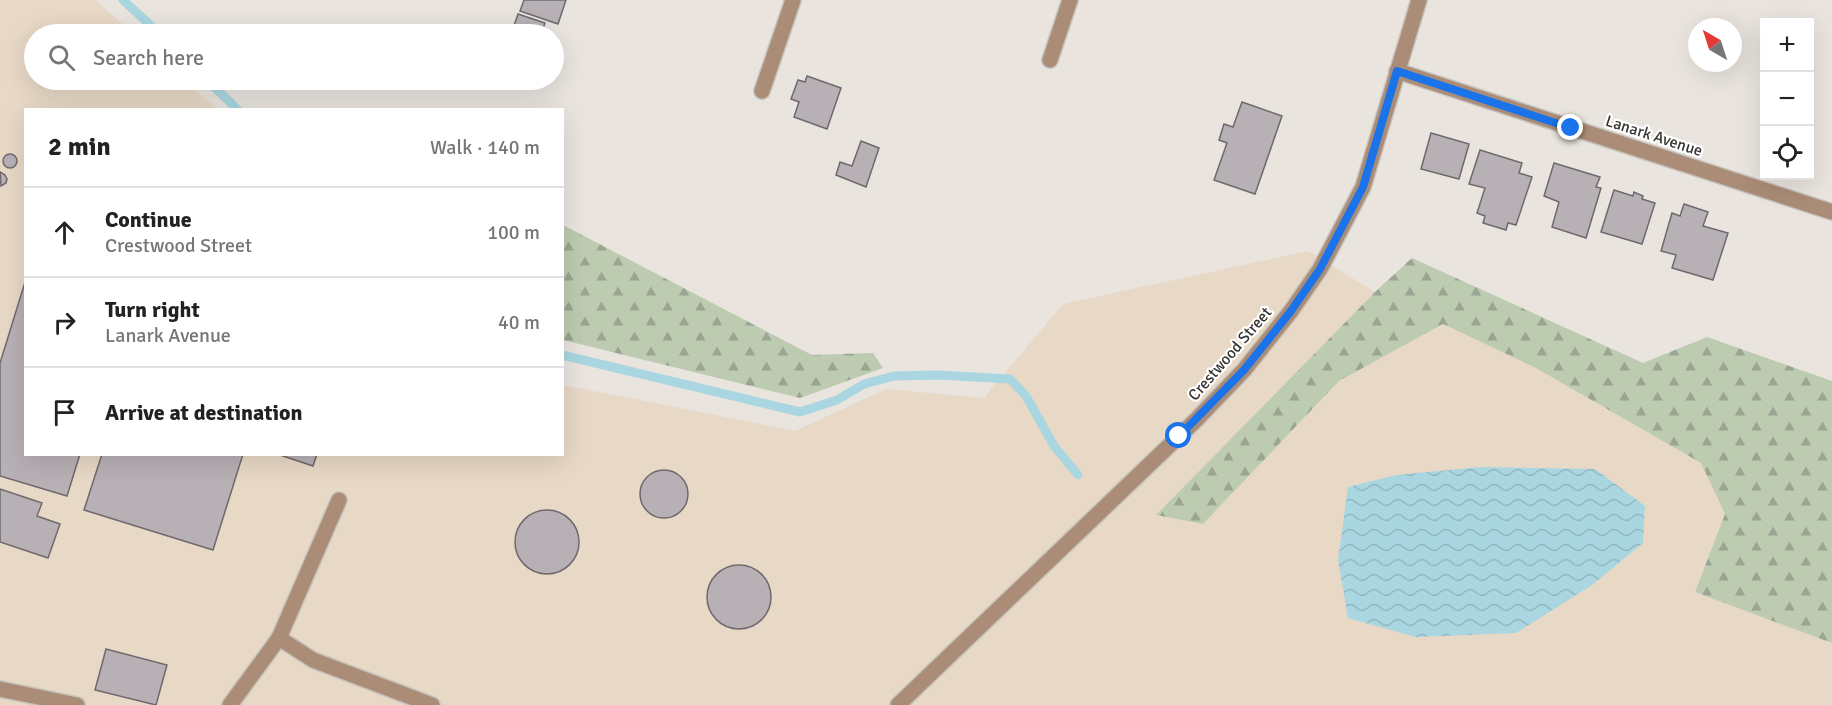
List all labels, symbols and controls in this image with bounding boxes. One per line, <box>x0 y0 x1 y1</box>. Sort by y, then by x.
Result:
north arrow <box>1688 18 1742 72</box>
map controls <box>1760 18 1814 180</box>
button: + <box>1760 18 1814 72</box>
search box <box>24 24 564 90</box>
icon: search <box>45 41 78 74</box>
text: Search here <box>93 44 204 71</box>
button: − <box>1760 72 1814 126</box>
street label: Lanark Avenue <box>1603 111 1705 161</box>
route end <box>1557 114 1583 140</box>
button: locate <box>1760 126 1814 180</box>
text: 2 min <box>48 131 111 163</box>
text: Walk · 140 m <box>430 135 540 160</box>
text: Continue <box>105 206 192 233</box>
icon: ahead <box>48 216 81 249</box>
text: 100 m <box>487 220 540 245</box>
text: Crestwood Street <box>105 233 252 258</box>
text: Turn right <box>105 296 200 323</box>
street label: Crestwood Street <box>1184 303 1276 405</box>
icon: right <box>48 306 81 339</box>
text: 40 m <box>498 310 540 335</box>
text: Lanark Avenue <box>105 323 231 348</box>
icon: arrive <box>48 396 81 429</box>
text: Arrive at destination <box>105 399 302 426</box>
route start <box>1165 422 1191 448</box>

